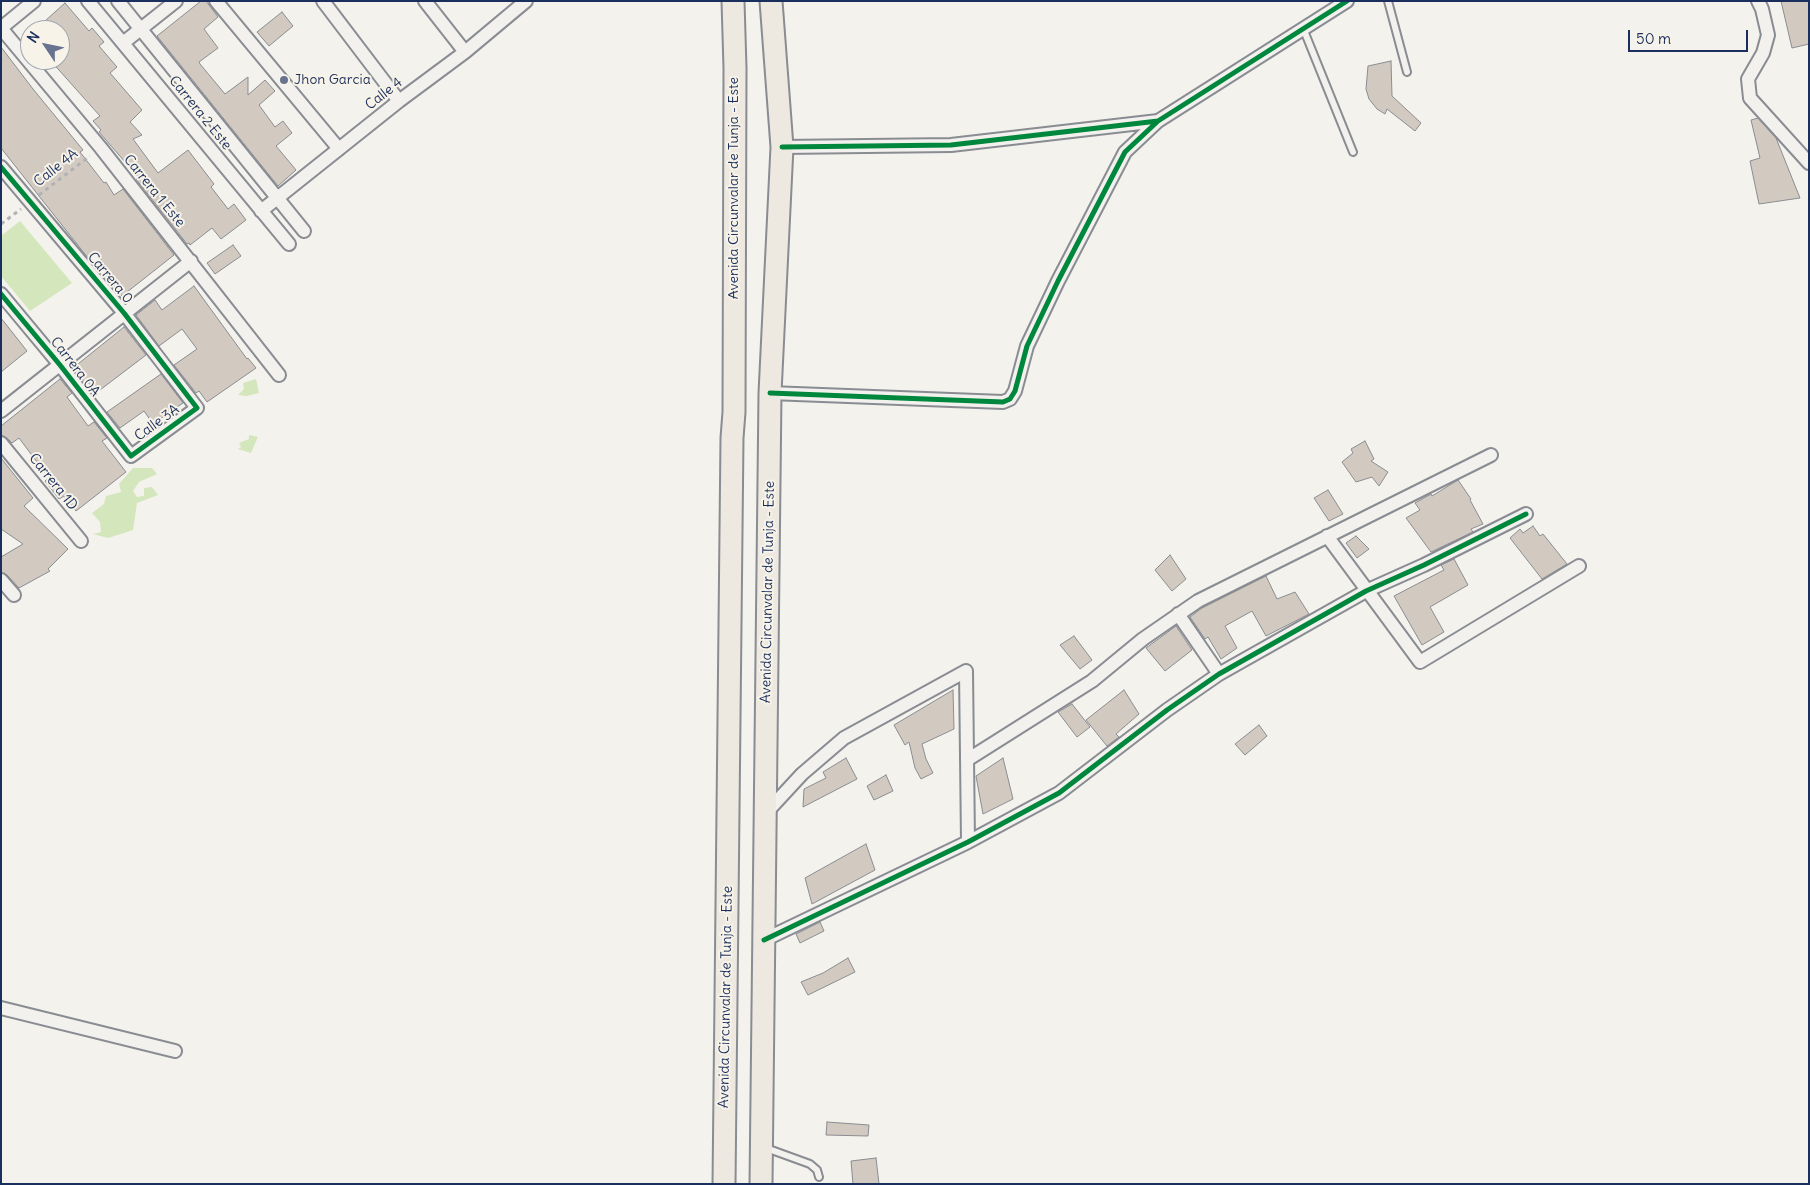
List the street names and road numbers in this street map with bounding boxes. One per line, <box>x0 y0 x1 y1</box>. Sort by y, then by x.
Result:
street label: Carrera 2 Este <box>165 73 235 153</box>
street label: Calle 4 <box>362 74 406 114</box>
street label: Avenida Circunvalar de Tunja - Este <box>726 77 742 299</box>
street label: Calle 4A <box>31 146 81 190</box>
street label: Carrera 1 Este <box>120 151 188 231</box>
street label: Carrera 0 <box>84 249 136 307</box>
street label: Carrera 0A <box>47 334 103 400</box>
street label: Calle 3A <box>131 401 183 445</box>
street label: Carrera 1D <box>25 450 81 514</box>
street label: Avenida Circunvalar de Tunja - Este <box>758 481 778 703</box>
street label: Avenida Circunvalar de Tunja - Este <box>716 886 736 1108</box>

